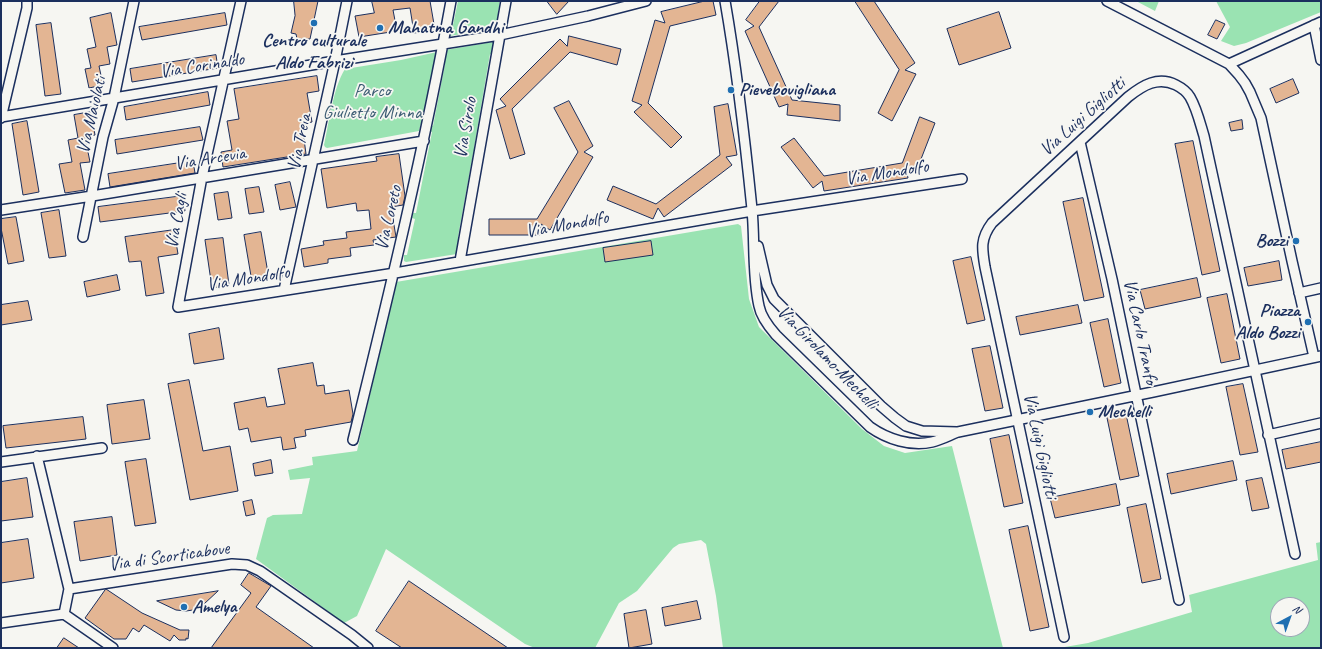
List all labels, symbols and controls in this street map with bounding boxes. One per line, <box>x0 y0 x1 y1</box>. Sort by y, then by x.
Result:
place label: Mahatma Gandhi <box>388 17 504 39</box>
marker: Centro culturale Aldo Fabrizi <box>309 18 319 28</box>
marker: Mahatma Gandhi <box>375 23 385 33</box>
place label: Centro culturale Aldo Fabrizi <box>262 30 366 74</box>
street label: Via Corinaldo <box>158 48 246 84</box>
street label: Via Luigi Gigliotti <box>1035 73 1131 161</box>
street label: Via Maiolati <box>72 74 112 156</box>
place label: Pievebovigliana <box>739 79 835 101</box>
park label: Parco Giulietto Minna <box>323 80 421 124</box>
marker: Pievebovigliana <box>726 85 736 95</box>
street label: Via Sirolo <box>449 96 483 160</box>
street label: Via Treia <box>283 112 317 172</box>
street label: Via Arcevia <box>173 142 247 176</box>
street label: Via Mondolfo <box>844 155 930 191</box>
street label: Via Loreto <box>370 183 408 253</box>
street label: Via Cagli <box>160 191 194 251</box>
street label: Via Mondolfo <box>524 207 610 243</box>
place label: Bozzi <box>1255 230 1288 252</box>
marker: Bozzi <box>1291 236 1301 246</box>
street label: Via Mondolfo <box>205 261 291 297</box>
street label: Via Carlo Tranfo <box>1118 277 1162 387</box>
place label: Piazza Aldo Bozzi <box>1235 300 1300 344</box>
street label: Via Girolamo Mechelli <box>772 301 882 415</box>
marker: Piazza Aldo Bozzi <box>1303 317 1313 327</box>
street label: Via Luigi Gigliotti <box>1018 391 1062 501</box>
place label: Mechelli <box>1098 401 1151 423</box>
marker: Mechelli <box>1085 407 1095 417</box>
street label: Via di Scorticabove <box>107 537 231 577</box>
place label: Amelya <box>192 596 237 618</box>
north arrow <box>1270 597 1310 637</box>
text: N <box>1290 601 1304 616</box>
marker: Amelya <box>179 602 189 612</box>

